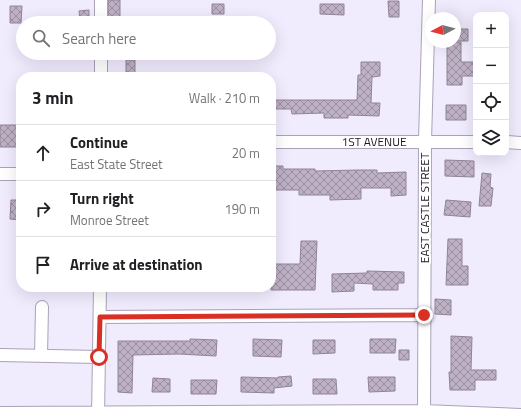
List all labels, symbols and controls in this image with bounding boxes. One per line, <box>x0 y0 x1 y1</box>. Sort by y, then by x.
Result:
north arrow <box>425 12 461 48</box>
map controls <box>473 12 509 156</box>
button: + <box>473 12 509 48</box>
search box <box>16 16 276 60</box>
icon: search <box>30 27 52 49</box>
text: Search here <box>62 27 136 50</box>
button: − <box>473 48 509 84</box>
button: locate <box>473 84 509 120</box>
text: 3 min <box>32 85 73 111</box>
text: Walk · 210 m <box>189 88 260 108</box>
button: layers <box>473 120 509 156</box>
text: Continue <box>70 131 128 154</box>
street label: 1ST AVENUE <box>341 132 407 151</box>
icon: ahead <box>32 142 54 164</box>
text: 20 m <box>232 143 260 163</box>
street label: EAST CASTLE STREET <box>415 152 434 263</box>
text: East State Street <box>70 154 163 174</box>
text: Turn right <box>70 187 134 210</box>
icon: right <box>32 198 54 220</box>
text: 190 m <box>224 199 260 219</box>
text: Monroe Street <box>70 210 149 230</box>
text: Arrive at destination <box>70 253 203 276</box>
icon: arrive <box>32 254 54 276</box>
route end <box>415 306 433 324</box>
route start <box>90 348 108 366</box>

